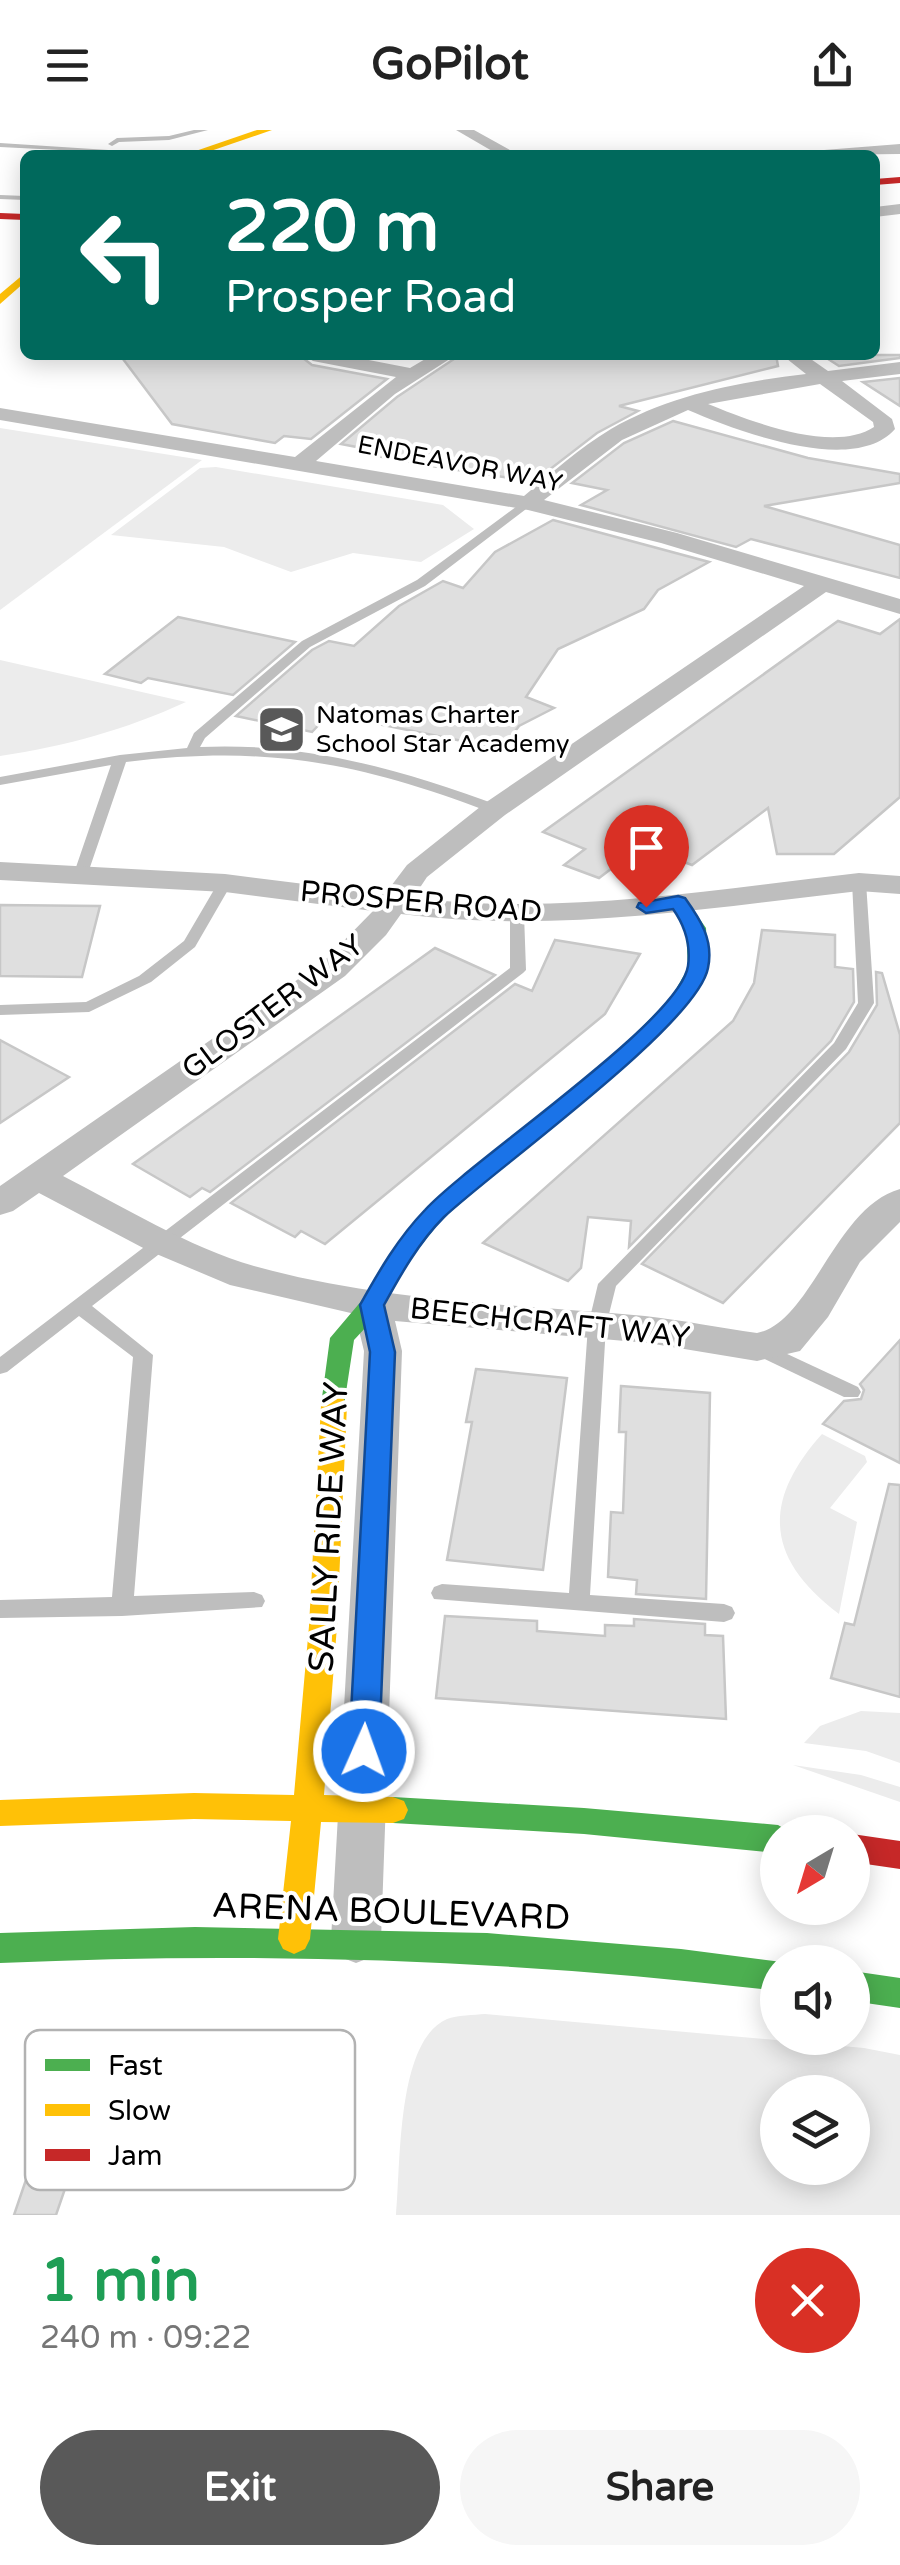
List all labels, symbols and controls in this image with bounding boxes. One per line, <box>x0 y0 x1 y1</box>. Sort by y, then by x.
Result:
icon: menu <box>40 38 95 93</box>
text: GoPilot <box>371 38 529 92</box>
icon: share <box>805 38 860 93</box>
text: 220 m <box>225 186 439 270</box>
icon: left <box>60 190 190 320</box>
text: Prosper Road <box>225 271 516 325</box>
street label: ENDEAVOR WAY <box>355 429 565 499</box>
place label: Natomas Charter School Star Academy <box>316 700 569 759</box>
school or university icon: Natomas Charter School Star Academy <box>255 703 307 755</box>
pin <box>604 805 689 908</box>
icon: arrive <box>619 820 674 875</box>
street label: PROSPER ROAD <box>298 873 544 931</box>
street label: GLOSTER WAY <box>175 927 371 1087</box>
street label: BEECHCRAFT WAY <box>408 1290 692 1356</box>
street label: SALLY RIDE WAY <box>300 1381 358 1673</box>
position arrow <box>312 1699 416 1803</box>
north arrow <box>760 1815 870 1925</box>
map controls <box>760 1815 870 2185</box>
street label: ARENA BOULEVARD <box>211 1885 571 1939</box>
button: sound <box>760 1945 870 2055</box>
legend <box>25 2030 355 2190</box>
text: Fast <box>108 2049 163 2083</box>
button: layers <box>760 2075 870 2185</box>
text: Slow <box>108 2094 171 2128</box>
text: Jam <box>108 2139 163 2173</box>
text: 1 min <box>40 2245 200 2317</box>
button: close <box>755 2248 860 2353</box>
text: 240 m · 09:22 <box>40 2319 252 2357</box>
button: Exit <box>40 2430 440 2545</box>
button: Share <box>460 2430 860 2545</box>

